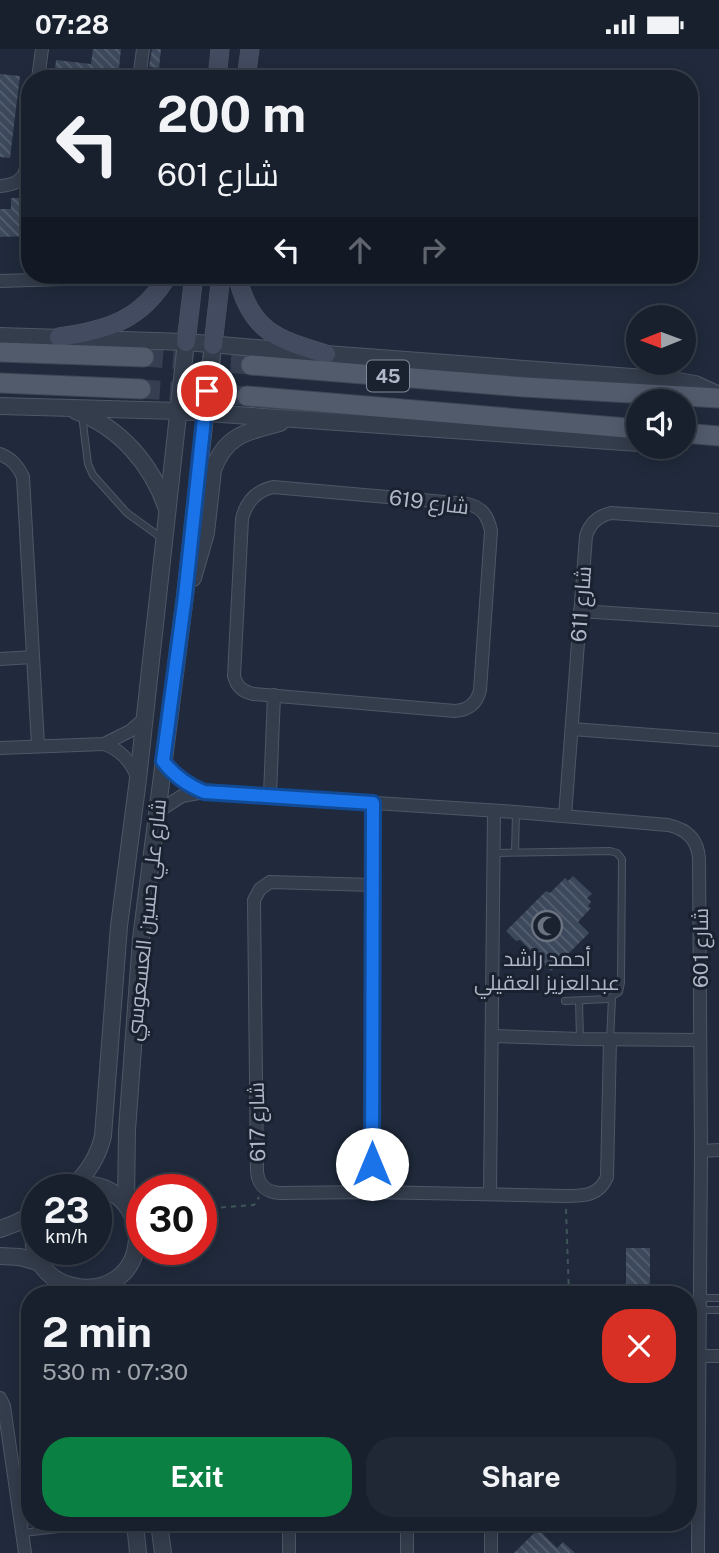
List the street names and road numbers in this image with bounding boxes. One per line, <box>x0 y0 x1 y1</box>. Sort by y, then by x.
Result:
road number: 45 <box>367 361 409 391</box>
street label: شارع 619 <box>387 485 470 521</box>
street label: شارع 611 <box>566 565 598 643</box>
street label: شارع علي حسين العسعوسي <box>121 798 175 1043</box>
street label: شارع 601 <box>688 908 715 988</box>
street label: شارع 617 <box>244 1082 272 1162</box>

